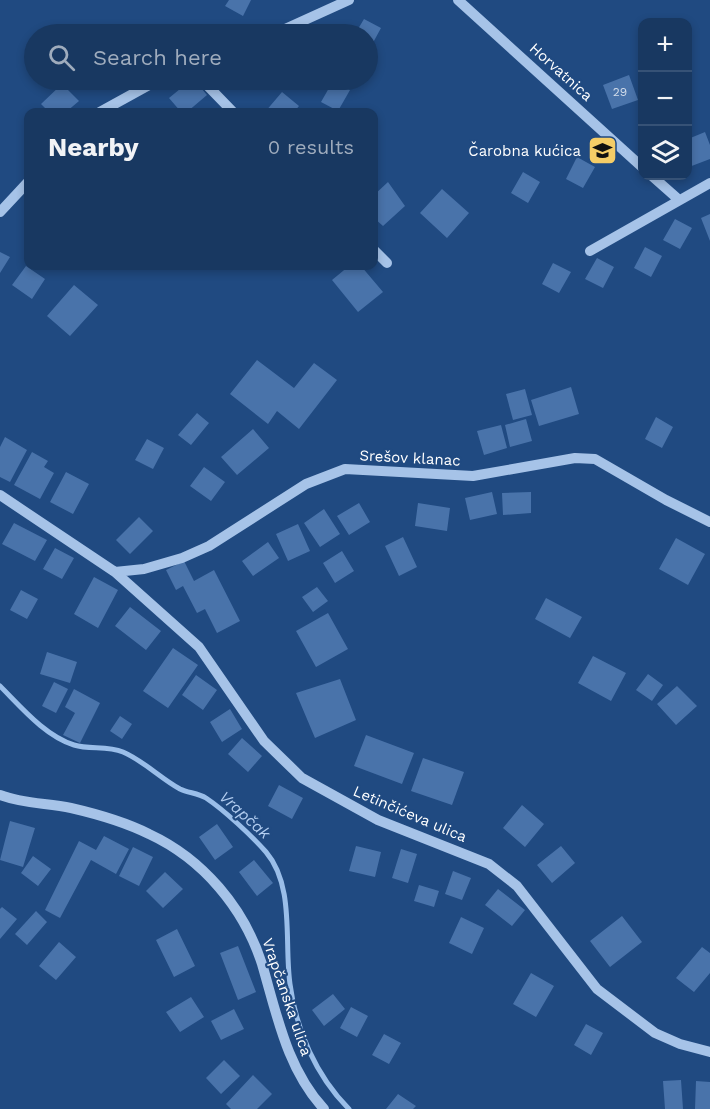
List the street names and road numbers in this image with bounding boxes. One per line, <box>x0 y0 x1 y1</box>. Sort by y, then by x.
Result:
street label: Horvatnica <box>526 39 596 105</box>
street label: Srešov klanac <box>359 446 461 470</box>
street label: Letinčićeva ulica <box>351 782 470 846</box>
street label: Vrapčanska ulica <box>258 936 316 1059</box>

